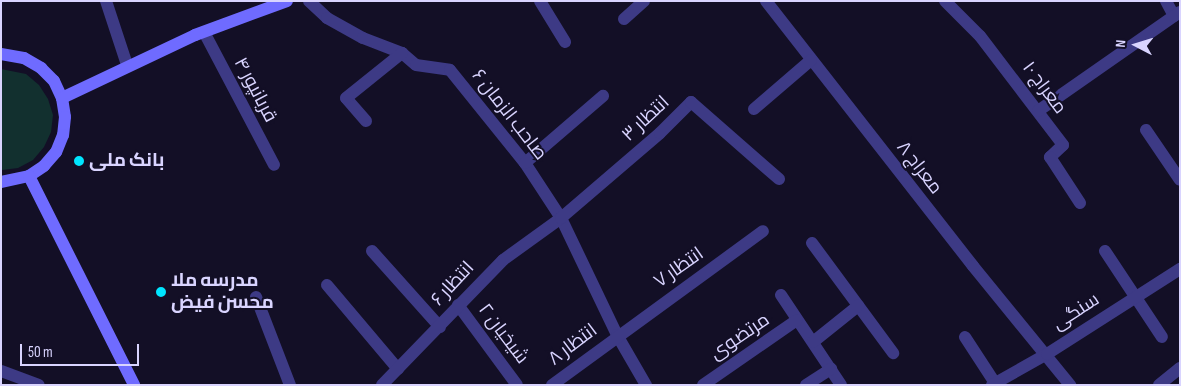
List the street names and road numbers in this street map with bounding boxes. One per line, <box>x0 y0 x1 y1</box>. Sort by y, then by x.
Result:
street label: قربانپور ۴ <box>228 54 282 126</box>
street label: معراج ۱۰ <box>1017 57 1071 119</box>
street label: صاحب الزمان ۶ <box>467 65 551 165</box>
street label: انتظار ۳ <box>618 91 674 147</box>
street label: معراج ۸ <box>891 137 947 199</box>
street label: انتظار ۷ <box>650 243 708 293</box>
street label: انتظار ۶ <box>427 257 479 311</box>
street label: سنگی <box>1048 288 1104 336</box>
street label: شیخیان ۲ <box>473 299 533 369</box>
street label: مرتضوی <box>706 309 774 365</box>
street label: انتظار ۸ <box>544 319 602 371</box>

